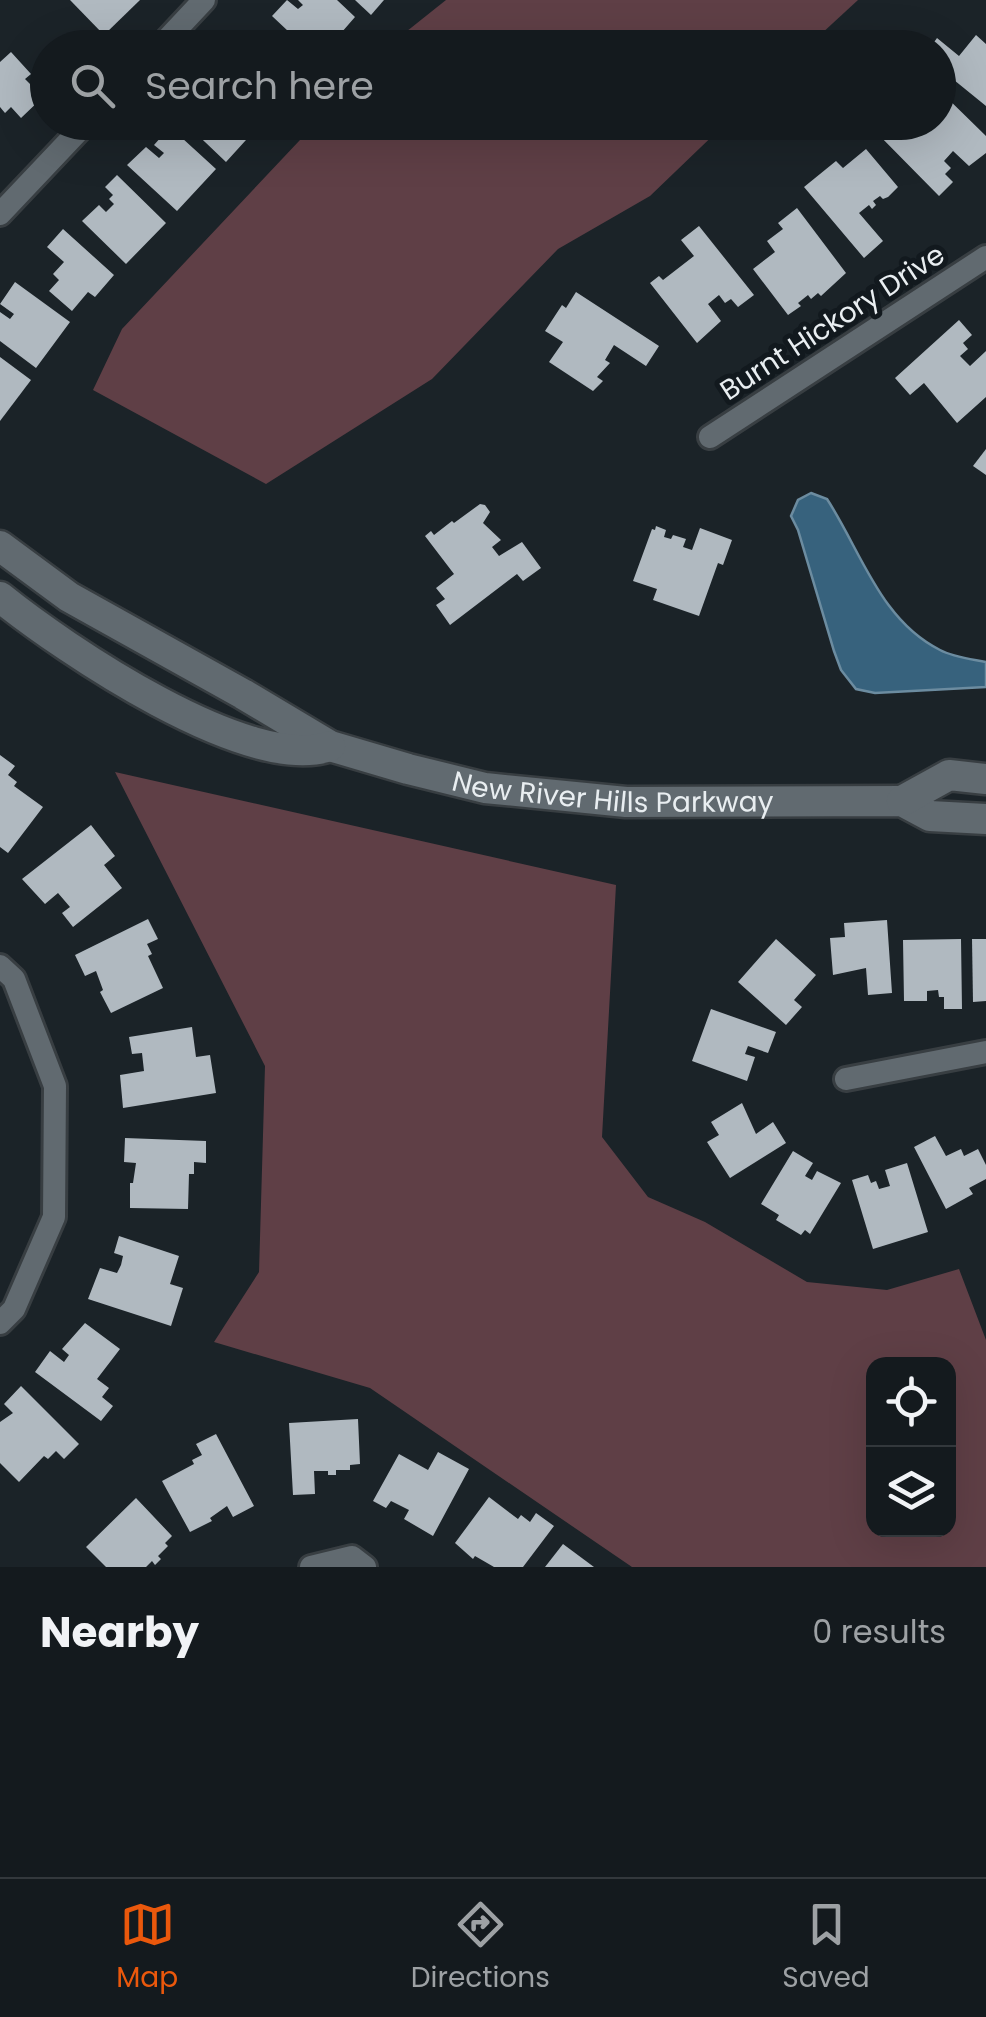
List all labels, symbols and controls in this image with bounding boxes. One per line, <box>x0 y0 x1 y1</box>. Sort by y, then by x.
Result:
search box <box>30 30 956 140</box>
icon: search <box>65 58 120 113</box>
text: Search here <box>145 59 374 112</box>
street label: Burnt Hickory Drive <box>712 235 952 410</box>
street label: New River Hills Parkway <box>448 762 774 822</box>
map controls <box>866 1357 956 1537</box>
button: locate <box>866 1357 956 1447</box>
button: layers <box>866 1447 956 1537</box>
text: Nearby <box>40 1603 199 1662</box>
text: 0 results <box>812 1609 946 1654</box>
tab: Map <box>116 1897 178 1999</box>
tab: Directions <box>411 1897 550 1999</box>
tab: Saved <box>782 1897 870 1999</box>

